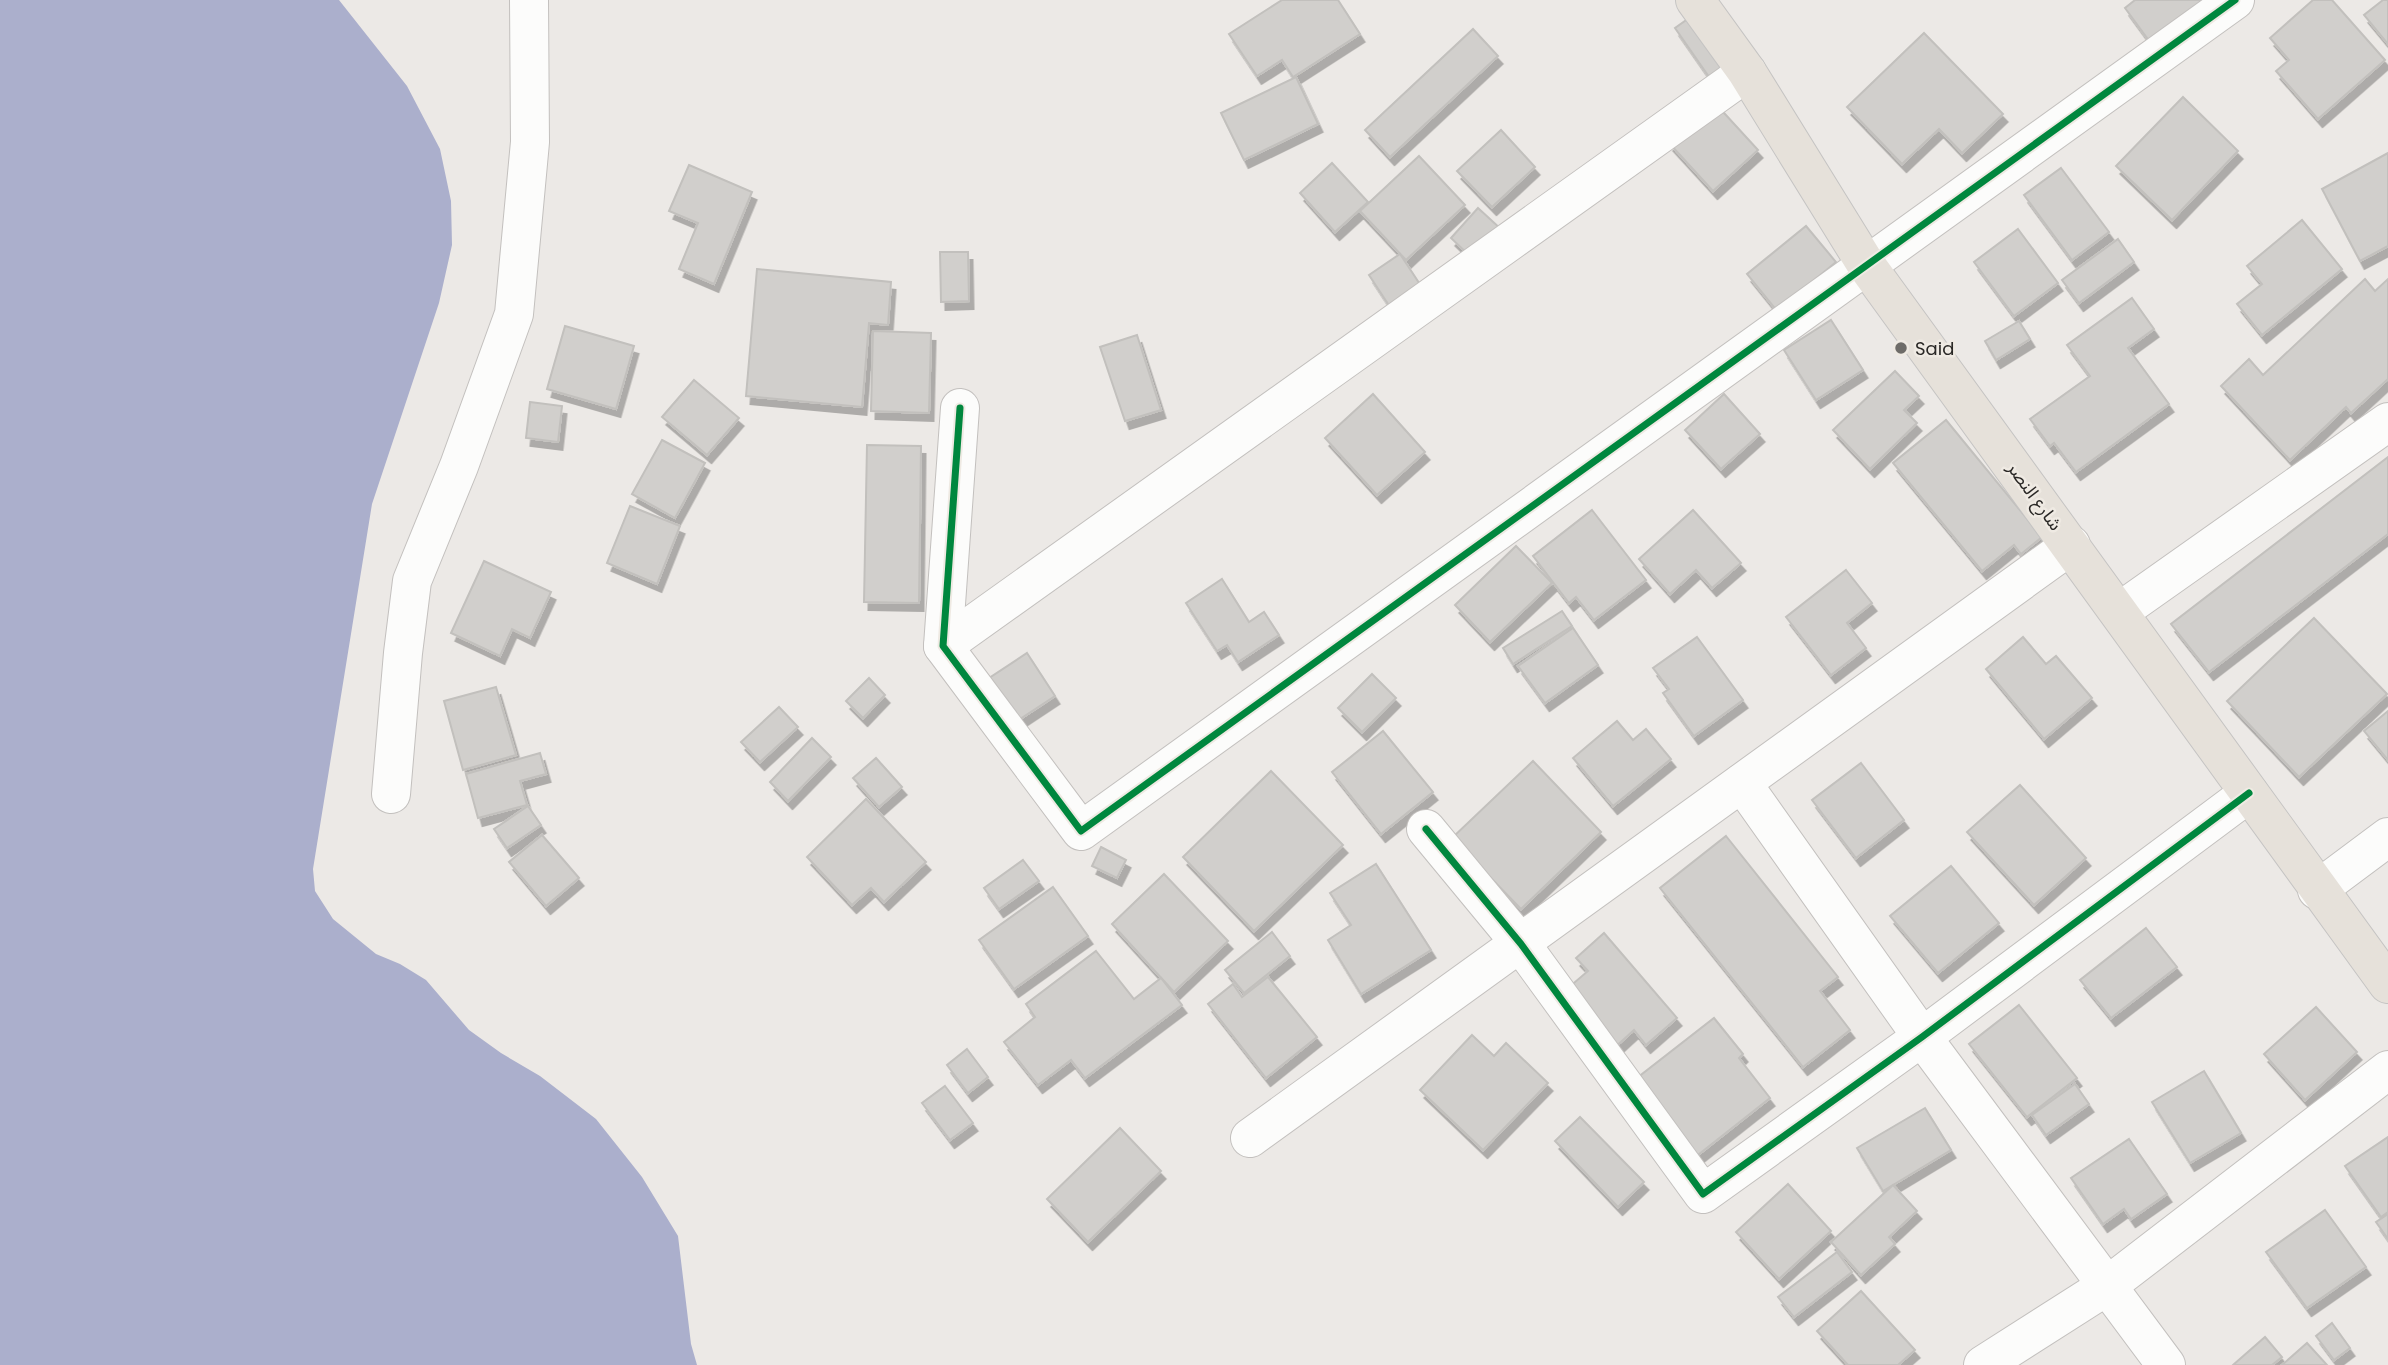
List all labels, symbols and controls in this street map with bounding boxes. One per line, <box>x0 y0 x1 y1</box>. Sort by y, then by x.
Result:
place label: Said <box>1915 336 1954 361</box>
marker: Said <box>1893 340 1909 356</box>
street label: شارع النصر <box>1999 456 2068 537</box>

